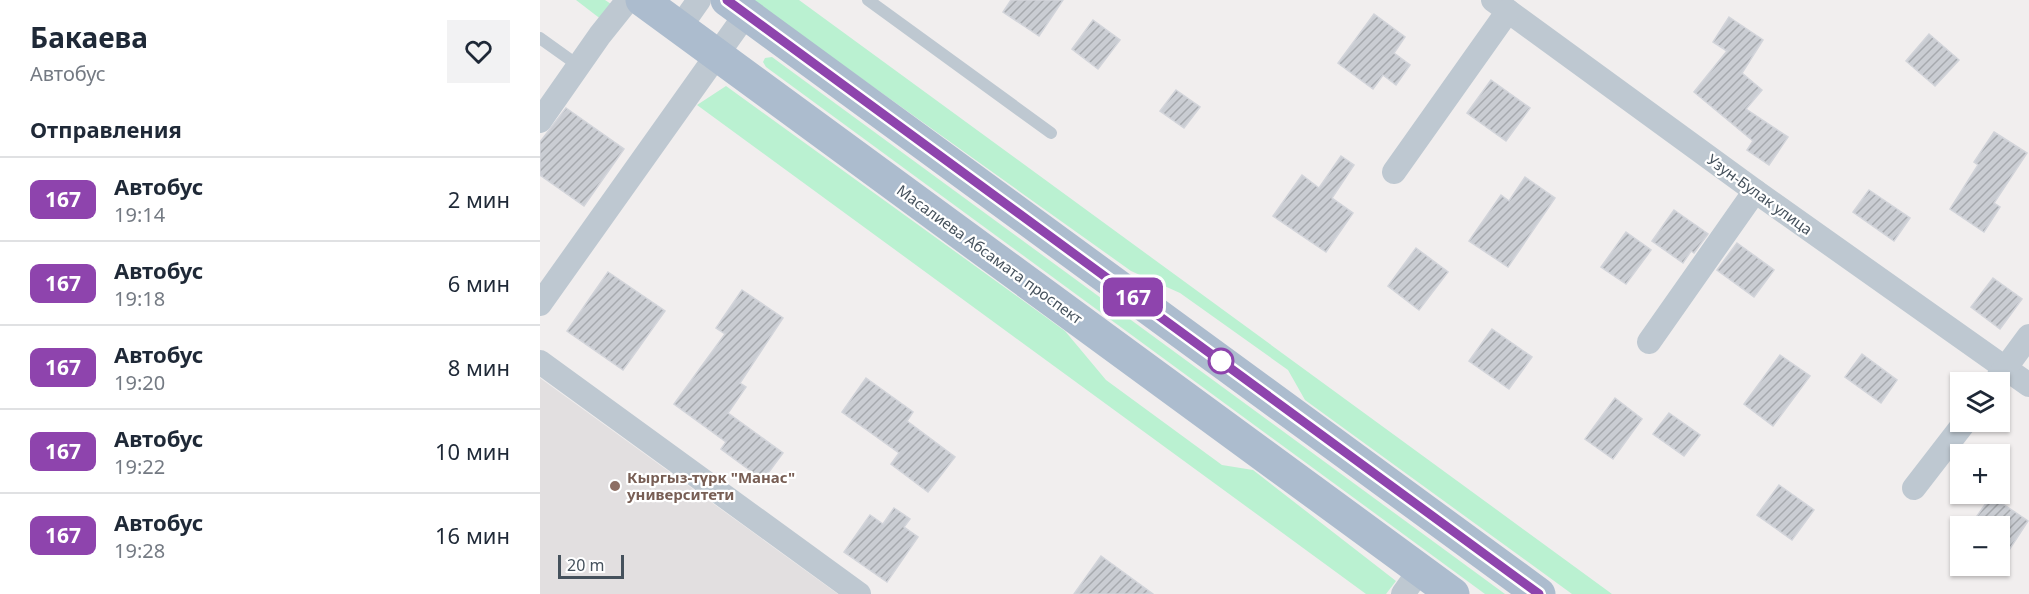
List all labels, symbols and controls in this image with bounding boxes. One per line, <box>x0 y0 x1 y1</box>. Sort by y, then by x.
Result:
text: Бакаева <box>30 18 148 56</box>
button: heart <box>447 20 510 83</box>
text: Автобус <box>30 60 106 87</box>
text: Отправления <box>30 114 182 144</box>
street label: Узун-Булак улица <box>1703 149 1817 239</box>
text: Автобус <box>114 171 203 201</box>
street label: Масалиева Абсамата проспект <box>893 180 1087 328</box>
text: 2 мин <box>448 184 510 214</box>
text: 167 <box>45 185 81 213</box>
text: 19:14 <box>114 201 165 228</box>
text: Автобус <box>114 255 203 285</box>
text: 6 мин <box>448 268 510 298</box>
text: 167 <box>45 269 81 297</box>
line badge: 167 <box>1098 278 1168 316</box>
text: 167 <box>1115 283 1151 311</box>
text: 19:18 <box>114 285 165 312</box>
text: Автобус <box>114 339 203 369</box>
unlabelled marker <box>1208 348 1234 374</box>
text: 8 мин <box>448 352 510 382</box>
text: 167 <box>45 353 81 381</box>
text: 19:20 <box>114 369 165 396</box>
map controls <box>1950 372 2010 576</box>
button: layers <box>1950 372 2010 432</box>
text: Автобус <box>114 423 203 453</box>
text: 10 мин <box>435 436 510 466</box>
text: 167 <box>45 437 81 465</box>
button: + <box>1950 444 2010 504</box>
text: 19:22 <box>114 453 165 480</box>
place label: Кыргыз-түрк "Манас" университети <box>626 467 795 504</box>
marker: Кыргыз-түрк "Манас" университети <box>608 479 622 493</box>
text: Автобус <box>114 507 203 537</box>
button: − <box>1950 516 2010 576</box>
text: 16 мин <box>435 520 510 550</box>
text: 167 <box>45 521 81 549</box>
text: 19:28 <box>114 537 165 564</box>
scale bar <box>558 552 624 580</box>
text: 20 m <box>567 554 604 576</box>

